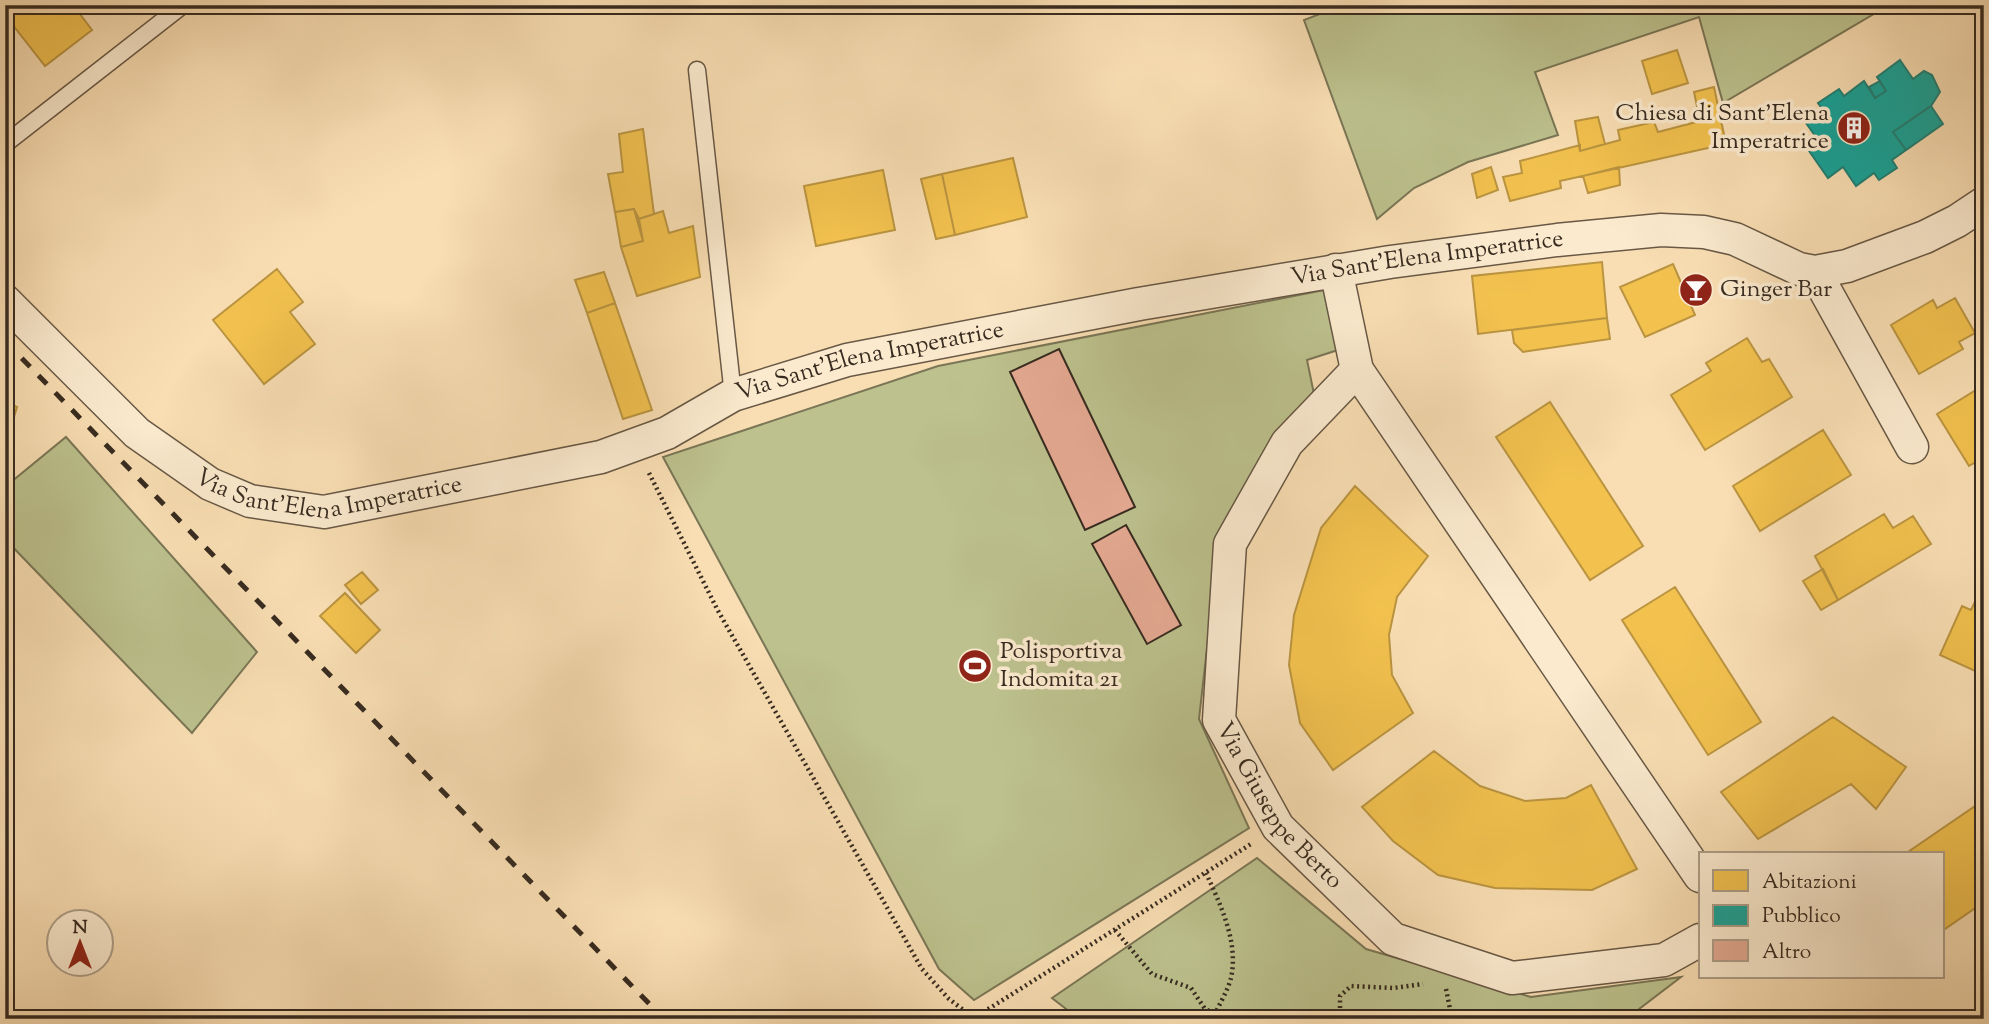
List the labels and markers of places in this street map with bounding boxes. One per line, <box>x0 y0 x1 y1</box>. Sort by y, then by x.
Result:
place label: Chiesa di Sant'Elena Imperatrice <box>1615 97 1829 159</box>
building icon: Chiesa di Sant'Elena Imperatrice <box>1835 109 1873 147</box>
bar icon: Ginger Bar <box>1677 271 1715 309</box>
place label: Ginger Bar <box>1720 273 1832 307</box>
place label: Polisportiva Indomita 21 <box>1000 635 1122 697</box>
sports icon: Polisportiva Indomita 21 <box>956 647 994 685</box>

